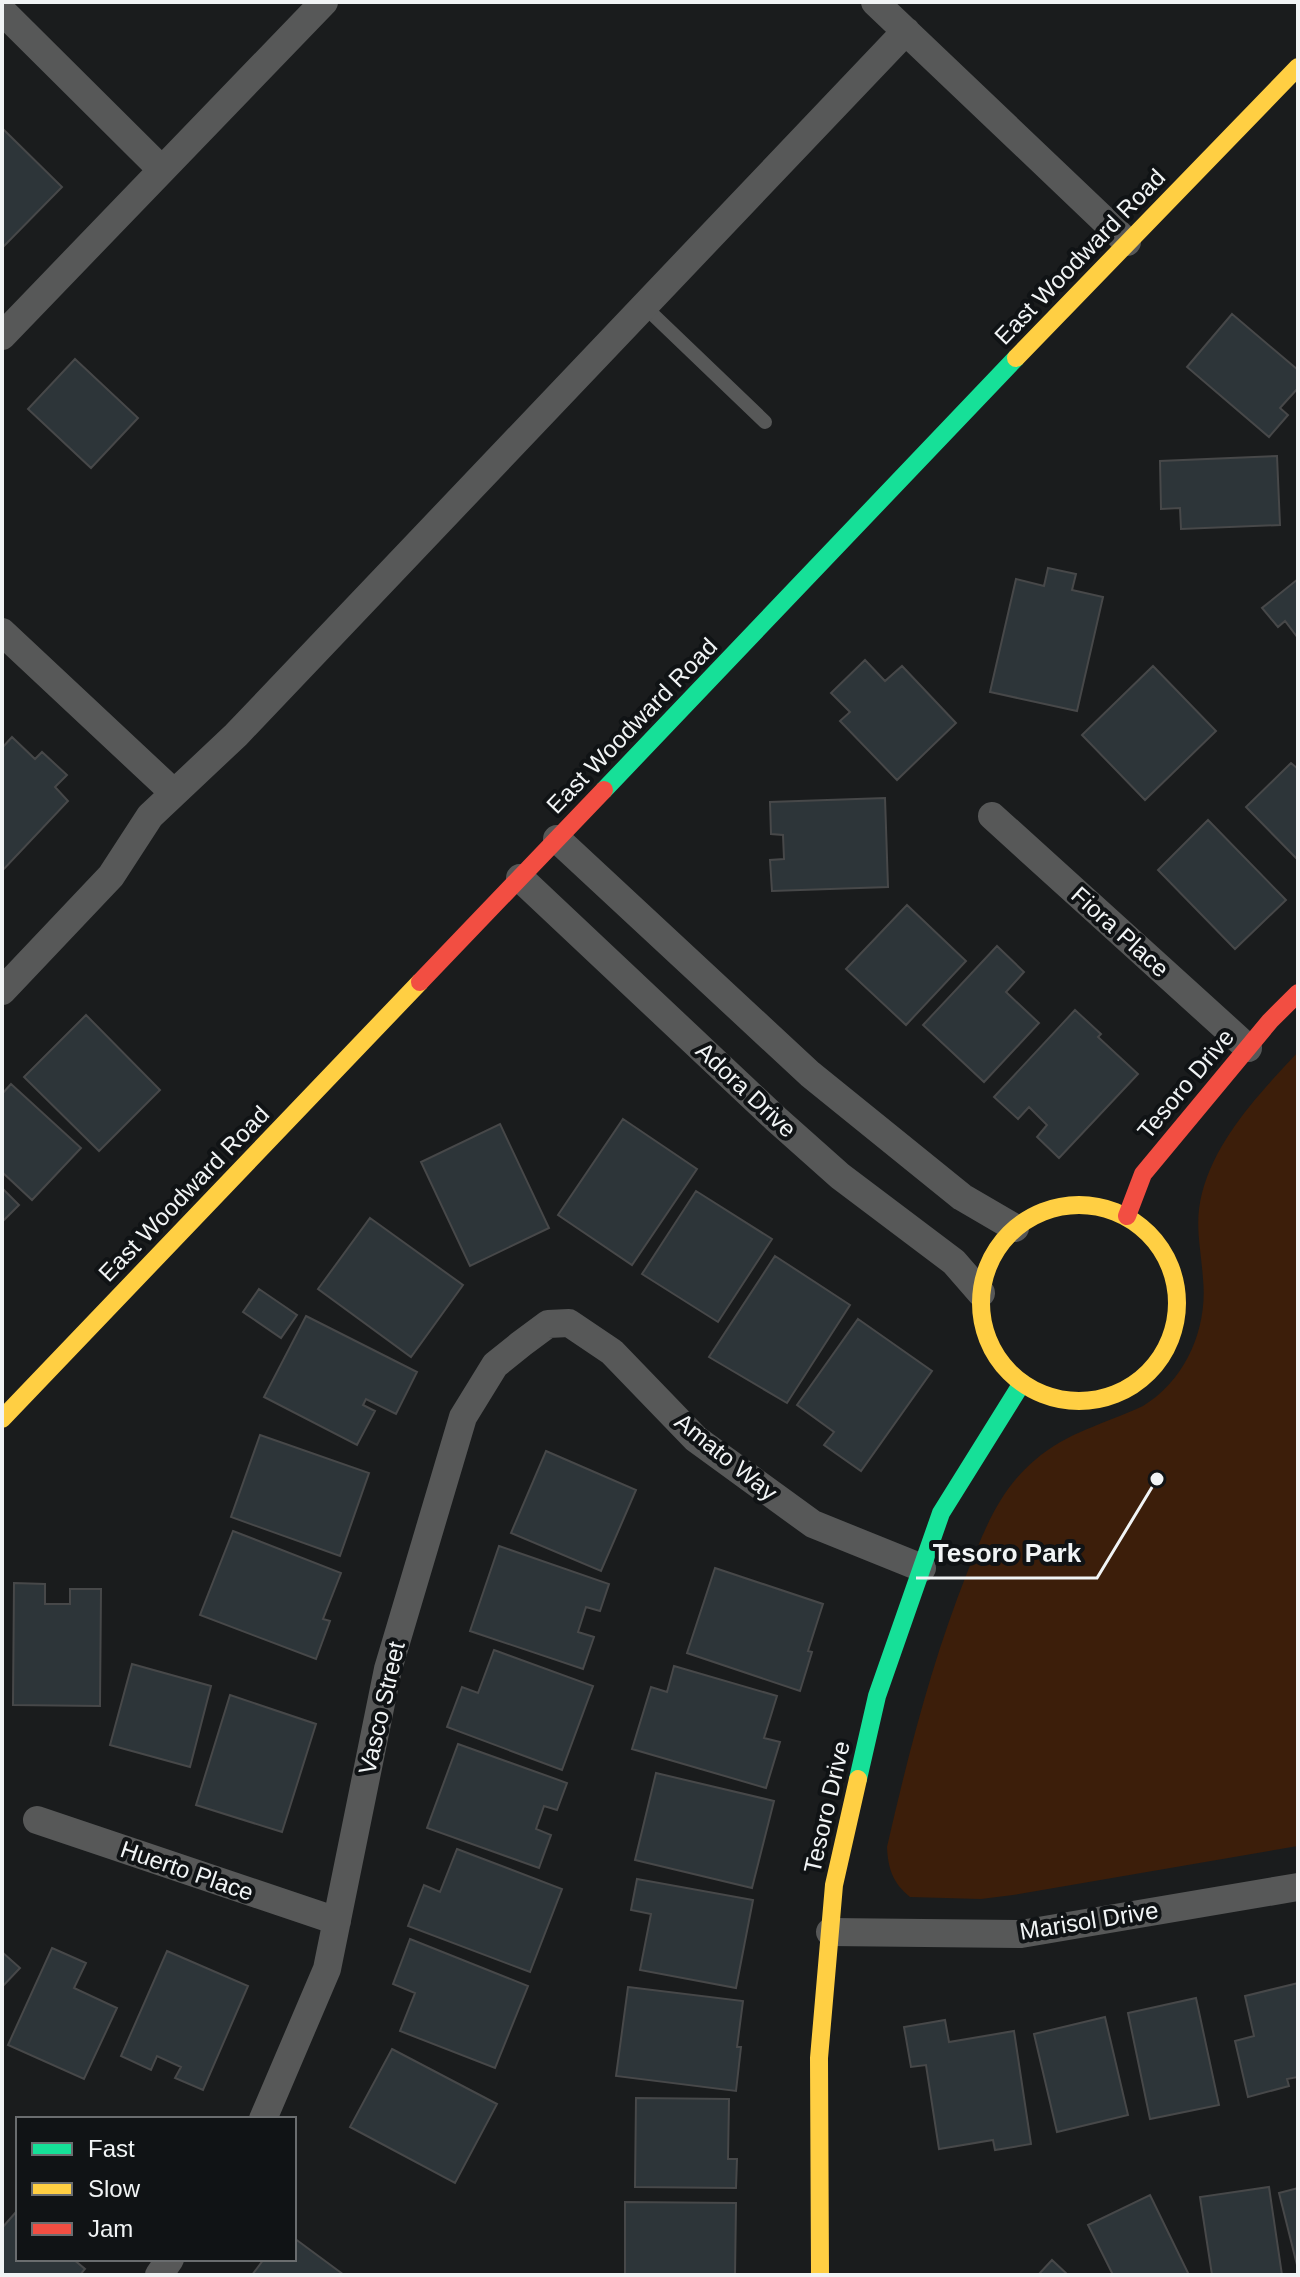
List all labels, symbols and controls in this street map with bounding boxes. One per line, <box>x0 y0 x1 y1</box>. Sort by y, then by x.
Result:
street label: East Woodward Road <box>989 163 1170 350</box>
street label: East Woodward Road <box>541 632 722 819</box>
street label: Fiora Place <box>1066 881 1174 982</box>
street label: Tesoro Drive <box>1132 1023 1239 1144</box>
street label: Adora Drive <box>691 1037 802 1143</box>
street label: East Woodward Road <box>93 1100 274 1287</box>
street label: Amato Way <box>670 1407 783 1506</box>
callout: Tesoro Park <box>916 1528 1097 1578</box>
text: Tesoro Park <box>933 1538 1082 1568</box>
street label: Vasco Street <box>353 1638 410 1777</box>
street label: Tesoro Drive <box>798 1738 855 1876</box>
street label: Huerto Place <box>117 1835 257 1906</box>
street label: Marisol Drive <box>1018 1896 1160 1945</box>
legend <box>16 2117 296 2261</box>
text: Fast <box>88 2135 135 2162</box>
text: Slow <box>88 2175 141 2202</box>
text: Jam <box>88 2215 133 2242</box>

